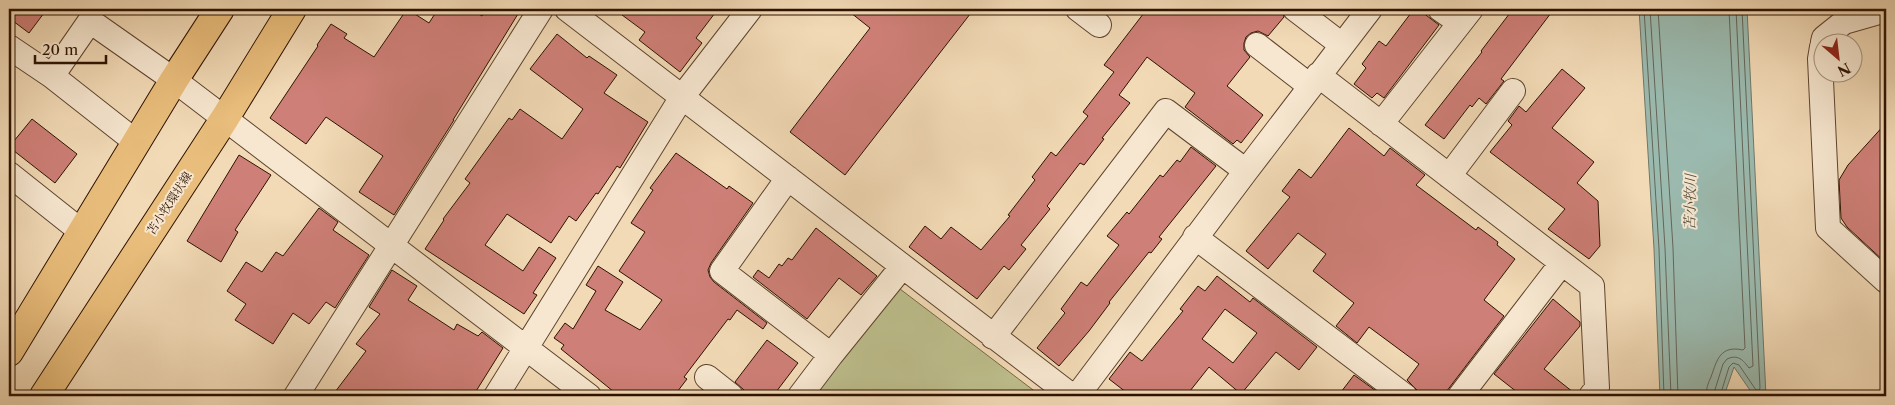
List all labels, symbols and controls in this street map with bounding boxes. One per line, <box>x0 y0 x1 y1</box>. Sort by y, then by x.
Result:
scale bar <box>35 32 106 64</box>
north arrow <box>1812 32 1862 82</box>
text: 20 m <box>42 40 78 59</box>
text: N <box>1835 59 1854 80</box>
street label: 苫小牧環状線 <box>143 169 195 237</box>
water label: 苫小牧川 <box>1681 172 1700 230</box>

